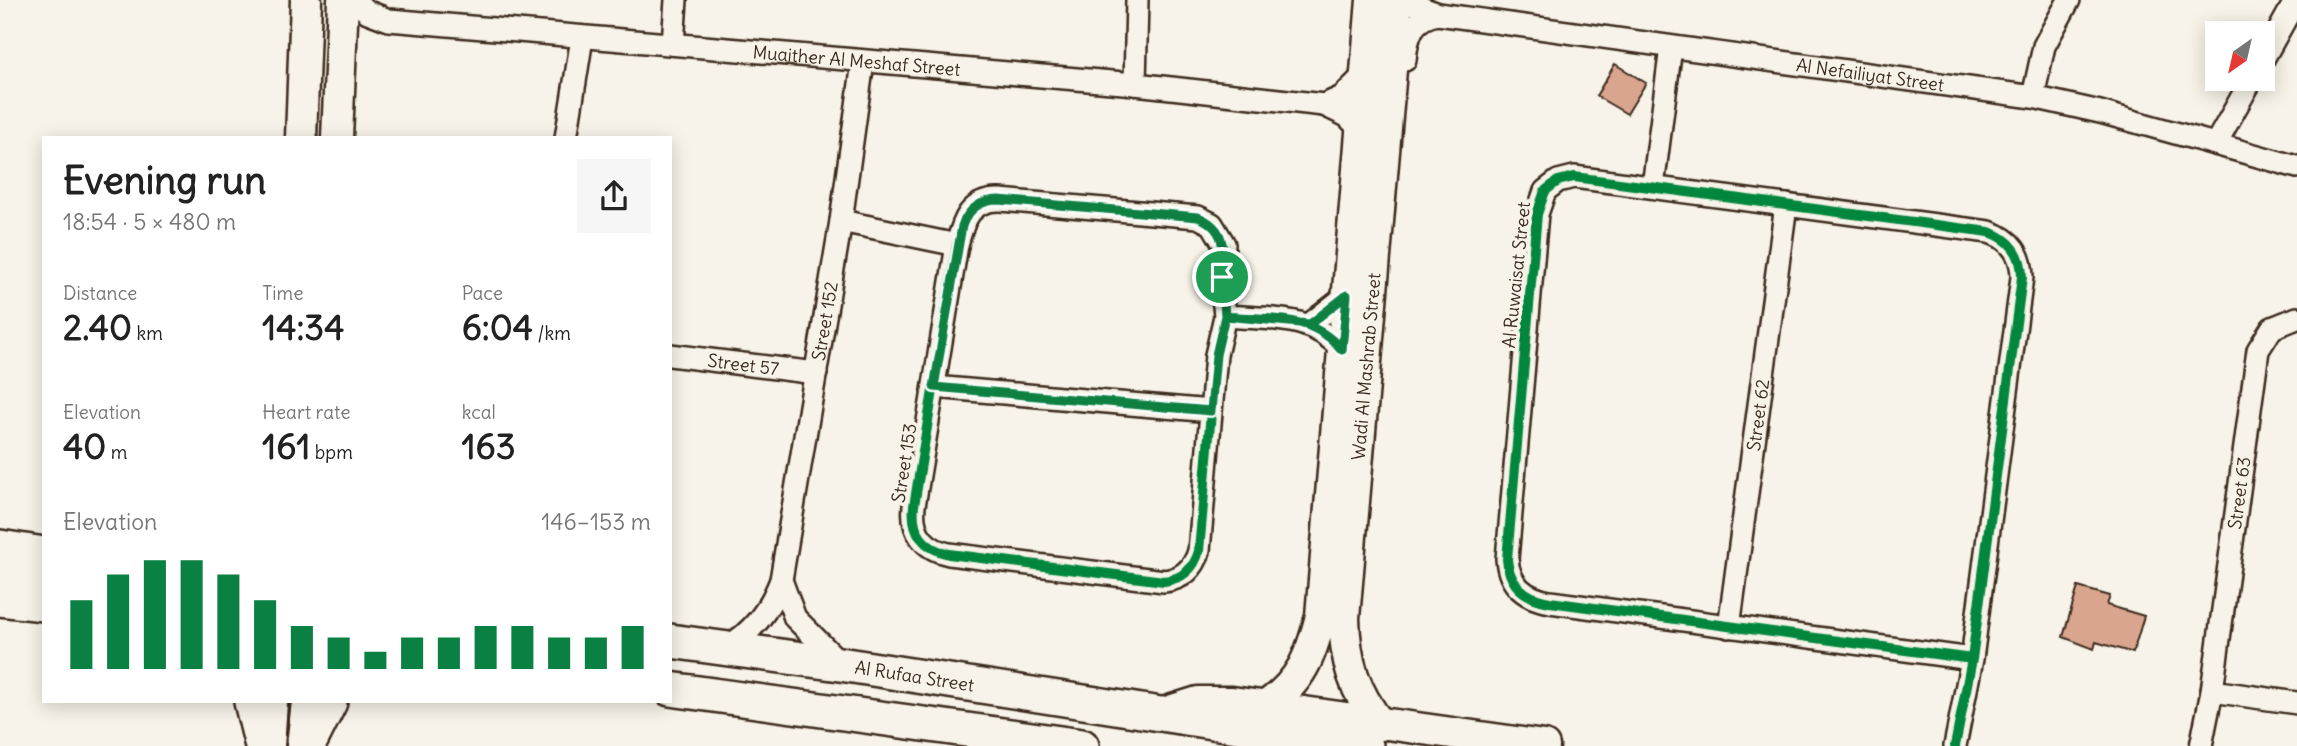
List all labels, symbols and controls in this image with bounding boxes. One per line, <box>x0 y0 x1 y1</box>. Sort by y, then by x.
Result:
north arrow <box>2205 21 2275 91</box>
map controls <box>2205 21 2275 91</box>
street label: Muaither Al Meshaf Street <box>752 40 961 80</box>
street label: Al Nefailiyat Street <box>1795 53 1945 96</box>
text: Evening run <box>63 157 266 204</box>
button: share <box>577 159 651 233</box>
street label: Al Ruwaisat Street <box>1497 201 1535 349</box>
text: 18:54 · 5 × 480 m <box>63 207 236 236</box>
pin <box>1192 247 1252 307</box>
icon: arrive <box>1203 258 1241 296</box>
street label: Wadi Al Mashrab Street <box>1346 272 1385 461</box>
street label: Street 152 <box>806 280 842 362</box>
text: Distance <box>63 281 137 305</box>
text: Time <box>262 281 303 305</box>
text: Pace <box>462 281 503 305</box>
text: 2.40 <box>63 305 132 349</box>
text: 14:34 <box>262 305 344 349</box>
text: 6:04 <box>462 305 533 349</box>
text: km <box>132 321 163 345</box>
text: /km <box>533 321 571 345</box>
street label: Street 57 <box>707 348 781 380</box>
street label: Street 62 <box>1741 377 1774 452</box>
text: Elevation <box>63 400 141 424</box>
text: Heart rate <box>262 400 350 424</box>
text: kcal <box>462 400 496 424</box>
street label: Street 153 <box>886 422 922 504</box>
text: 40 <box>63 424 106 468</box>
text: 161 <box>262 424 310 468</box>
text: 163 <box>462 424 516 468</box>
text: m <box>106 440 127 464</box>
text: bpm <box>310 440 353 464</box>
street label: Street 63 <box>2222 455 2255 531</box>
text: Elevation <box>63 507 157 536</box>
text: 146–153 m <box>541 507 651 536</box>
street label: Al Rufaa Street <box>853 655 976 696</box>

